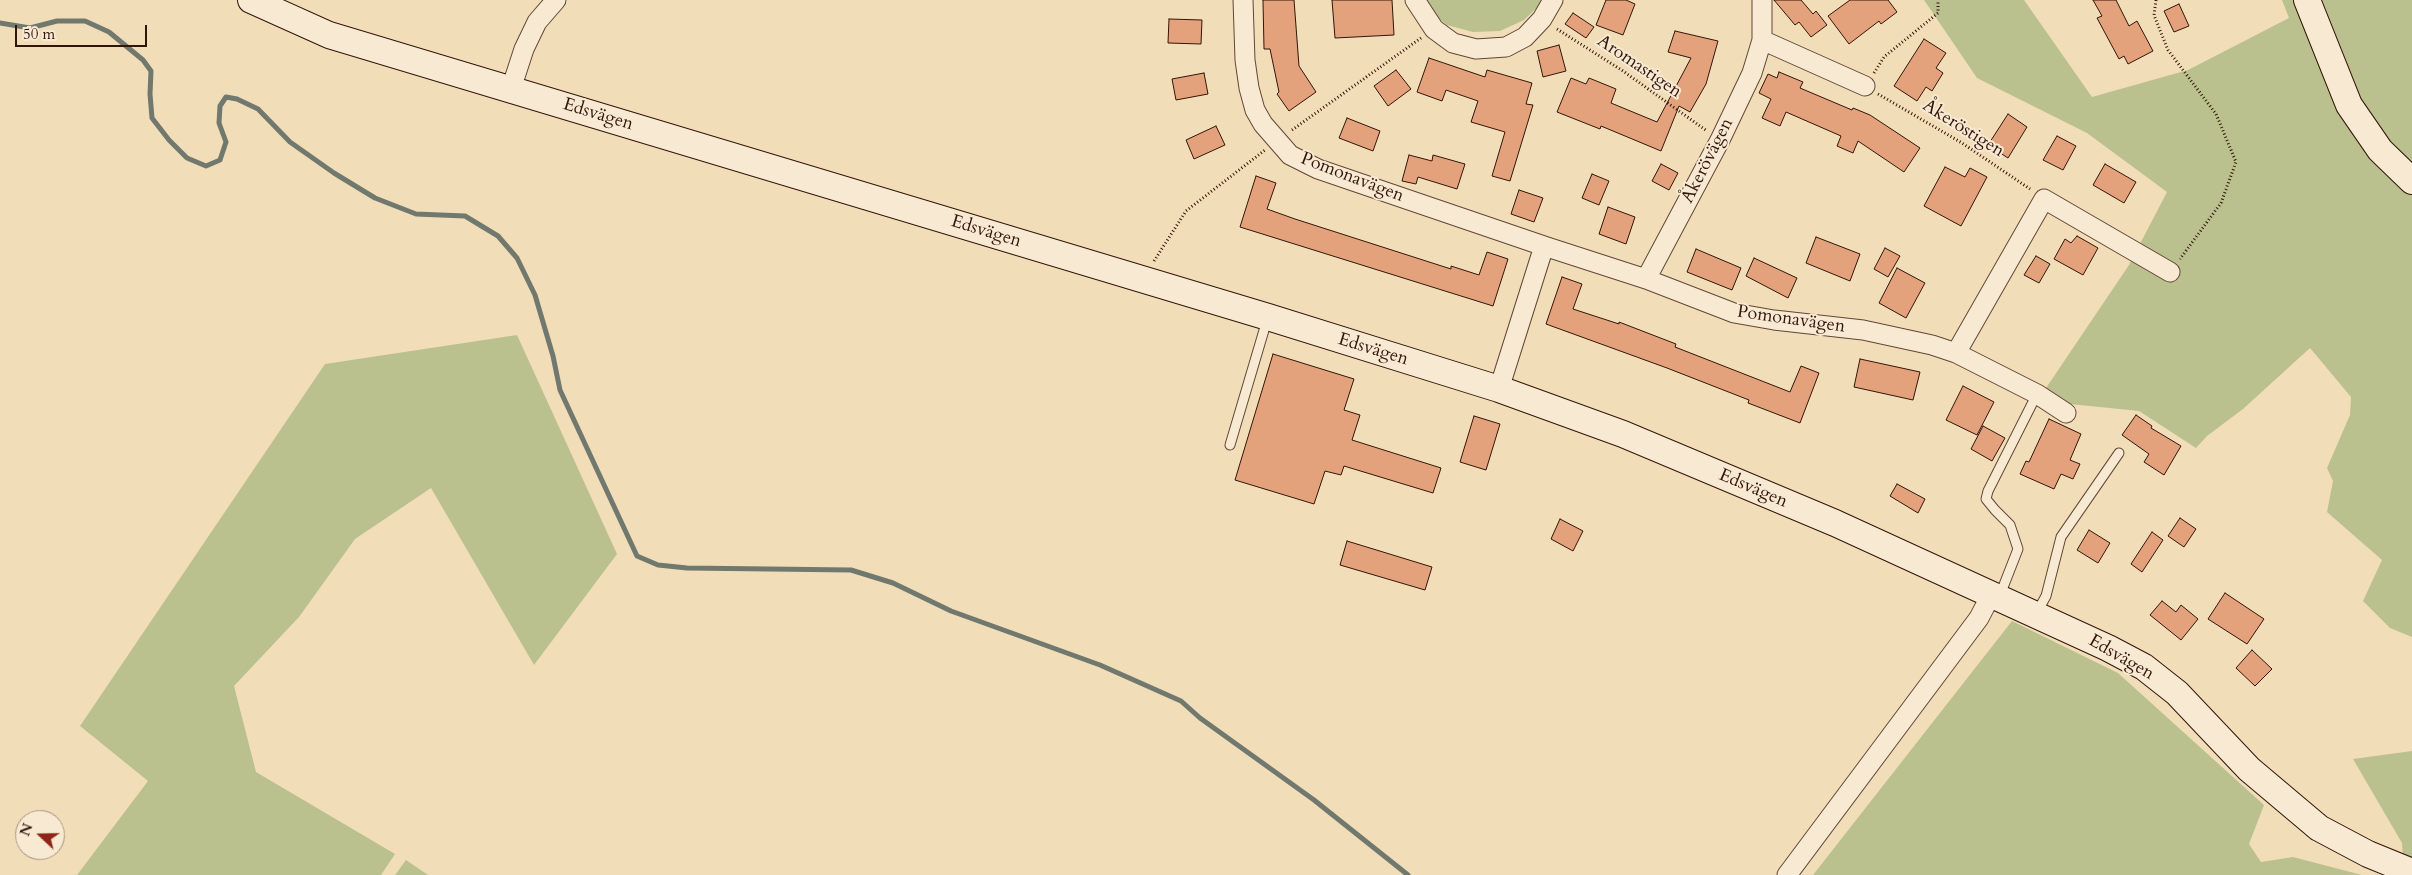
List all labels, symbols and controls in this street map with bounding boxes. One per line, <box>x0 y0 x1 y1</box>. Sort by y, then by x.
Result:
scale bar <box>18 15 150 47</box>
text: 50 m <box>23 24 55 44</box>
street label: Aromastigen <box>1593 31 1685 103</box>
street label: Edsvägen <box>560 94 636 136</box>
street label: Åkeröstigen <box>1918 95 2008 163</box>
street label: Åkerövägen <box>1677 115 1739 207</box>
street label: Pomonavägen <box>1297 148 1407 208</box>
street label: Edsvägen <box>948 211 1024 253</box>
street label: Pomonavägen <box>1736 302 1846 338</box>
street label: Edsvägen <box>1335 329 1411 371</box>
street label: Edsvägen <box>1716 465 1790 513</box>
street label: Edsvägen <box>2084 631 2158 685</box>
north arrow <box>15 810 65 860</box>
text: N <box>15 821 38 839</box>

